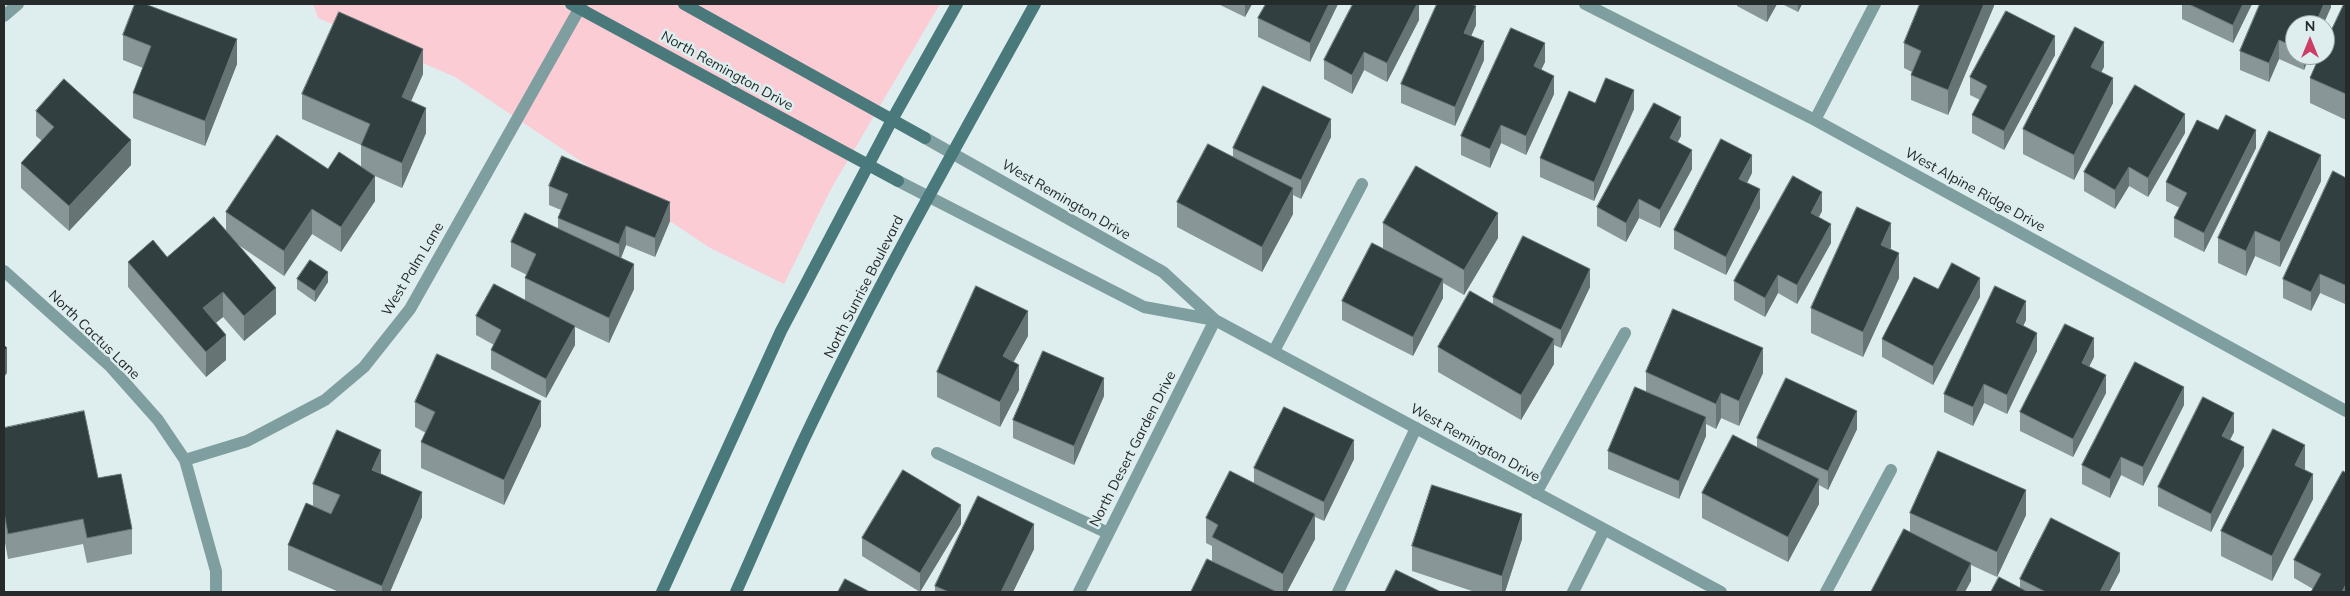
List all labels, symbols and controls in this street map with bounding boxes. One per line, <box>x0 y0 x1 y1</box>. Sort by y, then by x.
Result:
north arrow <box>2285 15 2335 65</box>
text: N <box>2305 17 2315 35</box>
street label: North Remington Drive <box>658 28 796 114</box>
street label: West Alpine Ridge Drive <box>1902 144 2048 236</box>
street label: West Remington Drive <box>999 156 1133 244</box>
street label: North Sunrise Boulevard <box>821 213 907 361</box>
street label: West Palm Lane <box>378 219 448 319</box>
street label: North Cactus Lane <box>45 287 143 383</box>
street label: North Desert Garden Drive <box>1086 368 1180 530</box>
street label: West Remington Drive <box>1407 400 1543 486</box>

